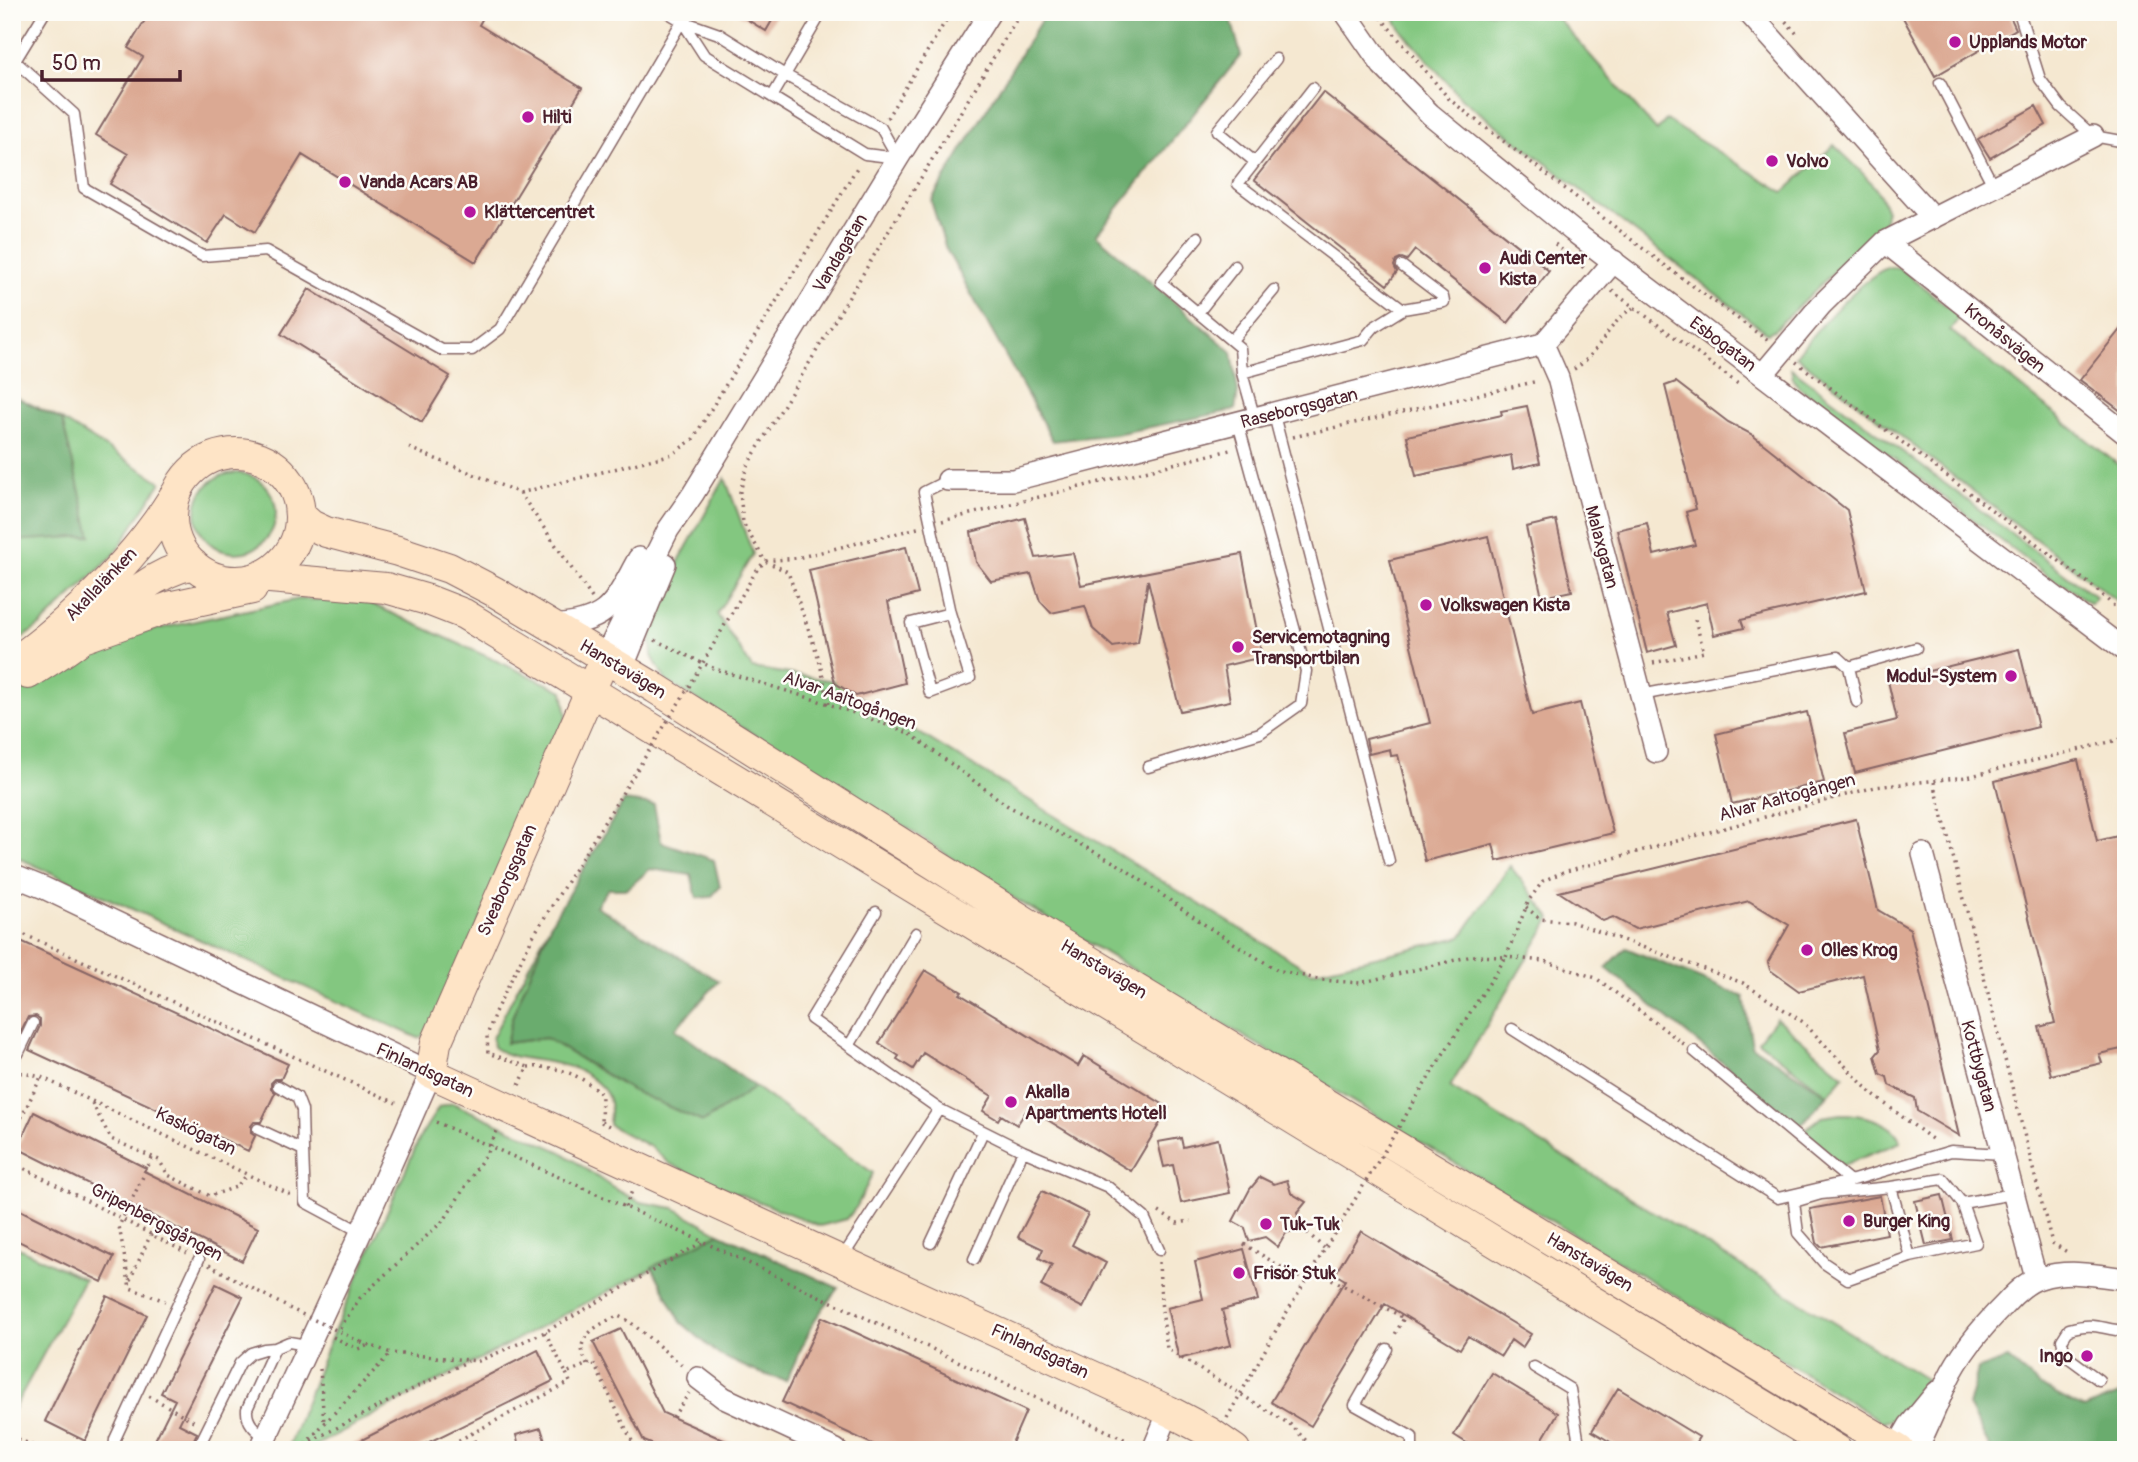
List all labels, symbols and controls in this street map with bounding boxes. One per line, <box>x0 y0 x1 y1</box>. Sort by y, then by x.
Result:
place label: Upplands Motor <box>1969 31 2088 54</box>
marker: Upplands Motor <box>1947 34 1963 50</box>
scale bar <box>42 38 180 82</box>
text: 50 m <box>52 50 101 77</box>
place label: Hilti <box>542 106 571 129</box>
marker: Hilti <box>520 109 536 125</box>
place label: Volvo <box>1786 150 1829 173</box>
marker: Volvo <box>1764 153 1780 169</box>
place label: Vanda Acars AB <box>359 171 478 194</box>
marker: Vanda Acars AB <box>337 174 353 190</box>
place label: Klättercentret <box>484 201 595 224</box>
marker: Klättercentret <box>462 204 478 220</box>
street label: Vandagatan <box>808 210 873 297</box>
place label: Audi Center Kista <box>1499 247 1588 291</box>
marker: Audi Center Kista <box>1477 260 1493 276</box>
street label: Kronåsvägen <box>1959 298 2050 378</box>
street label: Esbogatan <box>1685 312 1761 377</box>
street label: Raseborgsgatan <box>1238 383 1360 434</box>
street label: Malaxgatan <box>1579 503 1624 591</box>
street label: Akallalänken <box>61 543 142 626</box>
place label: Volkswagen Kista <box>1440 594 1571 617</box>
marker: Volkswagen Kista <box>1418 597 1434 613</box>
place label: Servicemotagning Transportbilan <box>1251 626 1390 670</box>
street label: Hanstavägen <box>575 635 670 704</box>
marker: Servicemotagning Transportbilan <box>1230 639 1246 655</box>
place label: Modul-System <box>1886 665 1997 688</box>
street label: Alvar Aaltogången <box>780 666 920 735</box>
marker: Modul-System <box>2003 668 2019 684</box>
street label: Alvar Aaltogången <box>1716 768 1858 827</box>
street label: Sveaborgsgatan <box>473 821 542 940</box>
street label: Hanstavägen <box>1056 935 1151 1004</box>
place label: Olles Krog <box>1821 939 1897 962</box>
marker: Olles Krog <box>1799 942 1815 958</box>
street label: Kottbygatan <box>1955 1018 2002 1114</box>
street label: Finlandsgatan <box>372 1038 477 1103</box>
place label: Akalla Apartments Hotell <box>1025 1081 1167 1125</box>
marker: Akalla Apartments Hotell <box>1003 1094 1019 1110</box>
street label: Kaskögatan <box>152 1102 240 1161</box>
street label: Gripenbergsgången <box>87 1178 227 1267</box>
place label: Burger King <box>1863 1210 1950 1233</box>
place label: Tuk-Tuk <box>1279 1213 1340 1236</box>
marker: Burger King <box>1841 1213 1857 1229</box>
marker: Tuk-Tuk <box>1258 1216 1274 1232</box>
street label: Hanstavägen <box>1542 1228 1637 1297</box>
place label: Frisör Stuk <box>1253 1262 1336 1285</box>
marker: Frisör Stuk <box>1231 1265 1247 1281</box>
street label: Finlandsgatan <box>987 1319 1092 1384</box>
place label: Ingo <box>2039 1345 2073 1368</box>
marker: Ingo <box>2079 1348 2095 1364</box>

